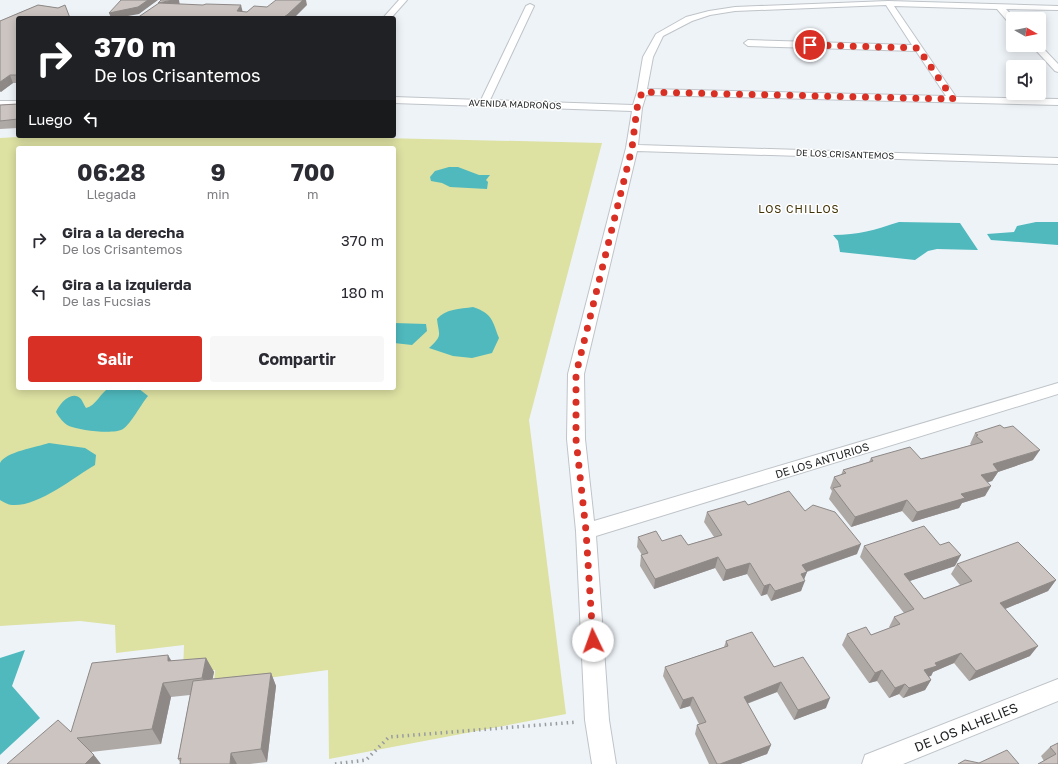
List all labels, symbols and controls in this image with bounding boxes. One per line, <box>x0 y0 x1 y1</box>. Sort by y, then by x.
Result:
north arrow <box>1006 12 1046 52</box>
map controls <box>1006 12 1046 100</box>
pin <box>793 28 827 62</box>
text: 370 m <box>94 30 176 63</box>
icon: right <box>28 32 80 84</box>
icon: arrive <box>799 34 821 56</box>
button: sound <box>1006 60 1046 100</box>
text: De los Crisantemos <box>94 64 261 86</box>
street label: AVENIDA MADROÑOS <box>468 97 562 111</box>
icon: left <box>80 108 102 130</box>
text: Luego <box>28 110 72 128</box>
street label: DE LOS CRISANTEMOS <box>796 147 895 161</box>
text: 06:28 <box>77 157 146 186</box>
text: 9 <box>210 157 226 186</box>
text: 700 <box>291 157 335 186</box>
text: Llegada <box>87 186 136 202</box>
text: min <box>207 186 230 202</box>
text: m <box>307 186 319 202</box>
district label: LOS CHILLOS <box>758 202 840 215</box>
text: Gira a la derecha <box>62 223 184 241</box>
icon: right <box>28 229 50 251</box>
text: 370 m <box>341 231 384 249</box>
text: De los Crisantemos <box>62 241 182 257</box>
text: Gira a la izquierda <box>62 275 192 293</box>
icon: left <box>28 281 50 303</box>
text: 180 m <box>341 283 384 301</box>
text: De las Fucsias <box>62 293 151 309</box>
button: Salir <box>28 336 202 382</box>
button: Compartir <box>210 336 384 382</box>
street label: DE LOS ANTURIOS <box>773 440 871 480</box>
position arrow <box>572 620 614 662</box>
street label: DE LOS ALHELIES <box>912 699 1020 755</box>

